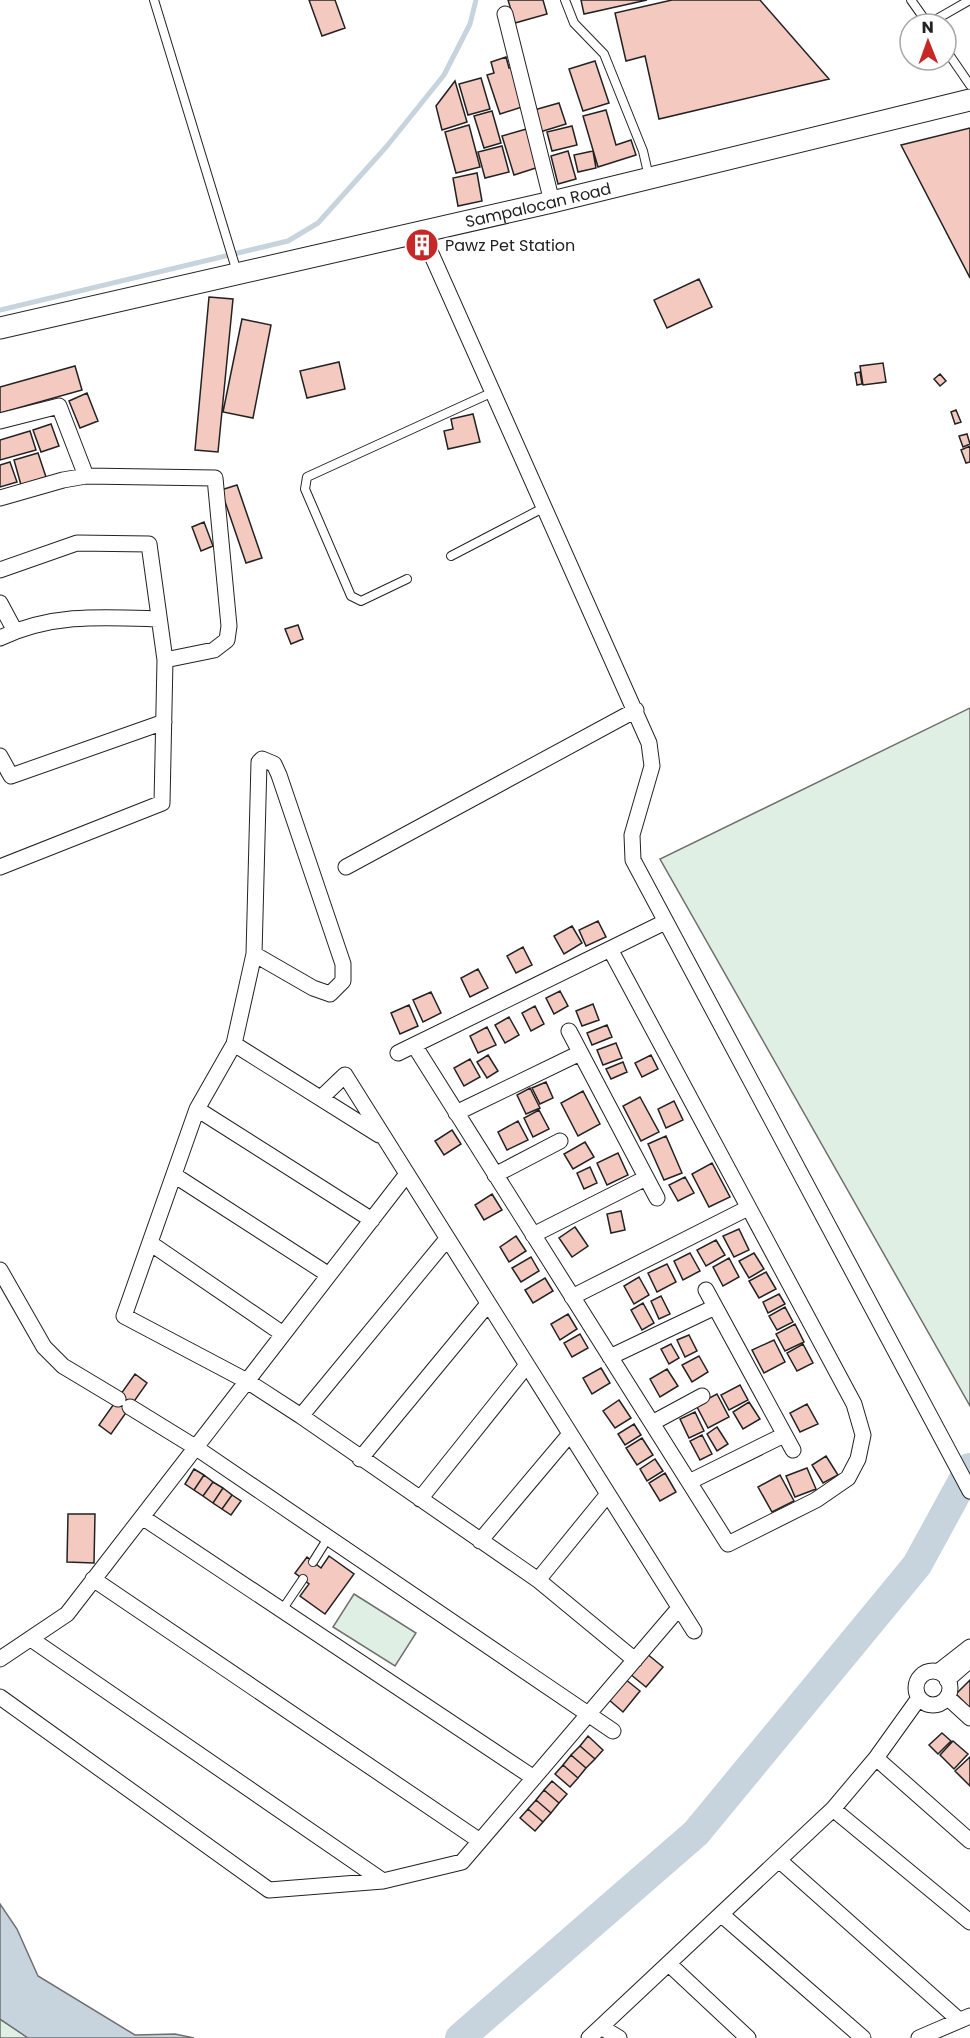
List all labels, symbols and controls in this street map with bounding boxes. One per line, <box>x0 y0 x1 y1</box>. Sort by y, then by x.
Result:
north arrow <box>898 12 958 72</box>
text: N <box>922 16 934 39</box>
street label: Sampalocan Road <box>463 176 613 233</box>
building icon: Pawz Pet Station <box>404 227 440 263</box>
place label: Pawz Pet Station <box>445 234 575 257</box>

